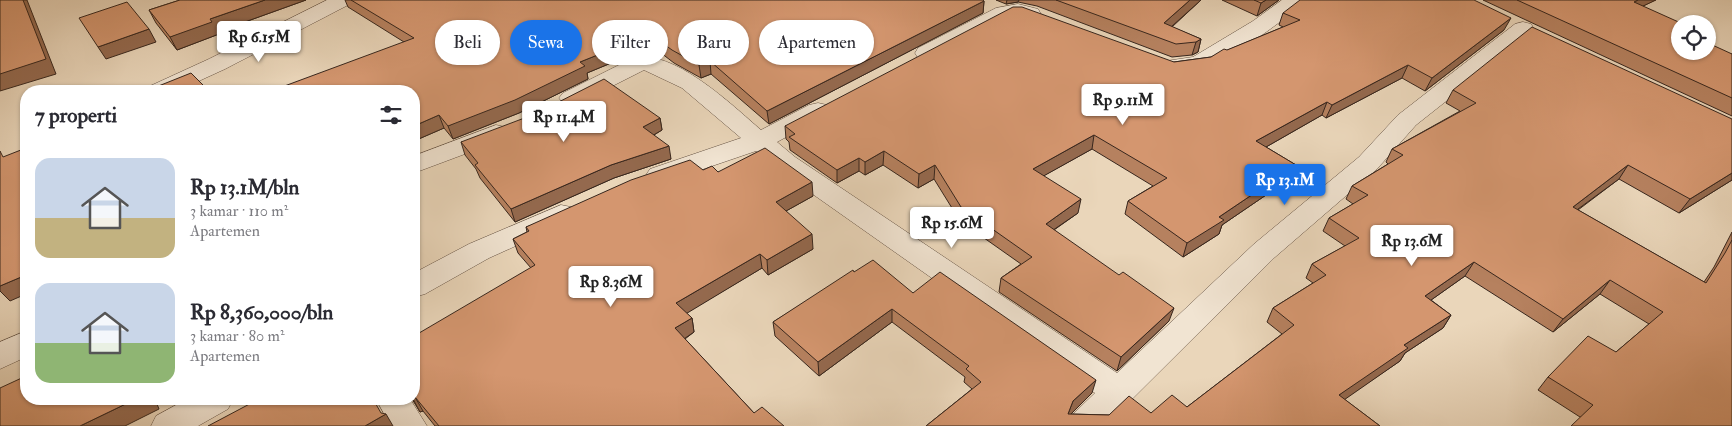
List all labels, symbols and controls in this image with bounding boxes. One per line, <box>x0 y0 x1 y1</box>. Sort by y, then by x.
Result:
map controls <box>1671 15 1716 60</box>
button: locate <box>1671 15 1716 60</box>
pin: Rp 6.15M <box>207 20 311 63</box>
chip: Beli <box>435 20 500 65</box>
chip: Sewa <box>510 20 582 65</box>
chip: Filter <box>592 20 668 65</box>
chip: Baru <box>678 20 749 65</box>
chip: Apartemen <box>759 20 874 65</box>
text: Rp 6.15M <box>228 27 290 47</box>
pin: Rp 9.11M <box>1071 84 1175 126</box>
text: Rp 9.11M <box>1092 90 1154 110</box>
pin: Rp 11.4M <box>512 100 616 143</box>
icon: filters <box>377 101 405 129</box>
text: 7 properti <box>35 102 117 129</box>
text: Rp 11.4M <box>533 107 595 127</box>
pin: Rp 13.1M <box>1233 164 1337 206</box>
text: Rp 13.1M <box>1255 170 1315 190</box>
text: Rp 13.1M/bln <box>190 174 299 201</box>
icon: home <box>75 178 135 238</box>
text: 3 kamar · 110 m² <box>190 201 288 221</box>
pin: Rp 15.6M <box>900 206 1004 249</box>
text: Rp 15.6M <box>921 213 983 233</box>
text: Apartemen <box>190 221 260 241</box>
pin: Rp 13.6M <box>1360 224 1464 267</box>
text: Rp 13.6M <box>1381 231 1443 251</box>
pin: Rp 8.36M <box>559 266 663 308</box>
text: Rp 8.36M <box>579 272 643 292</box>
text: Rp 8,360,000/bln <box>190 299 333 326</box>
icon: home <box>75 303 135 363</box>
text: 3 kamar · 80 m² <box>190 326 284 346</box>
text: Apartemen <box>190 346 260 366</box>

